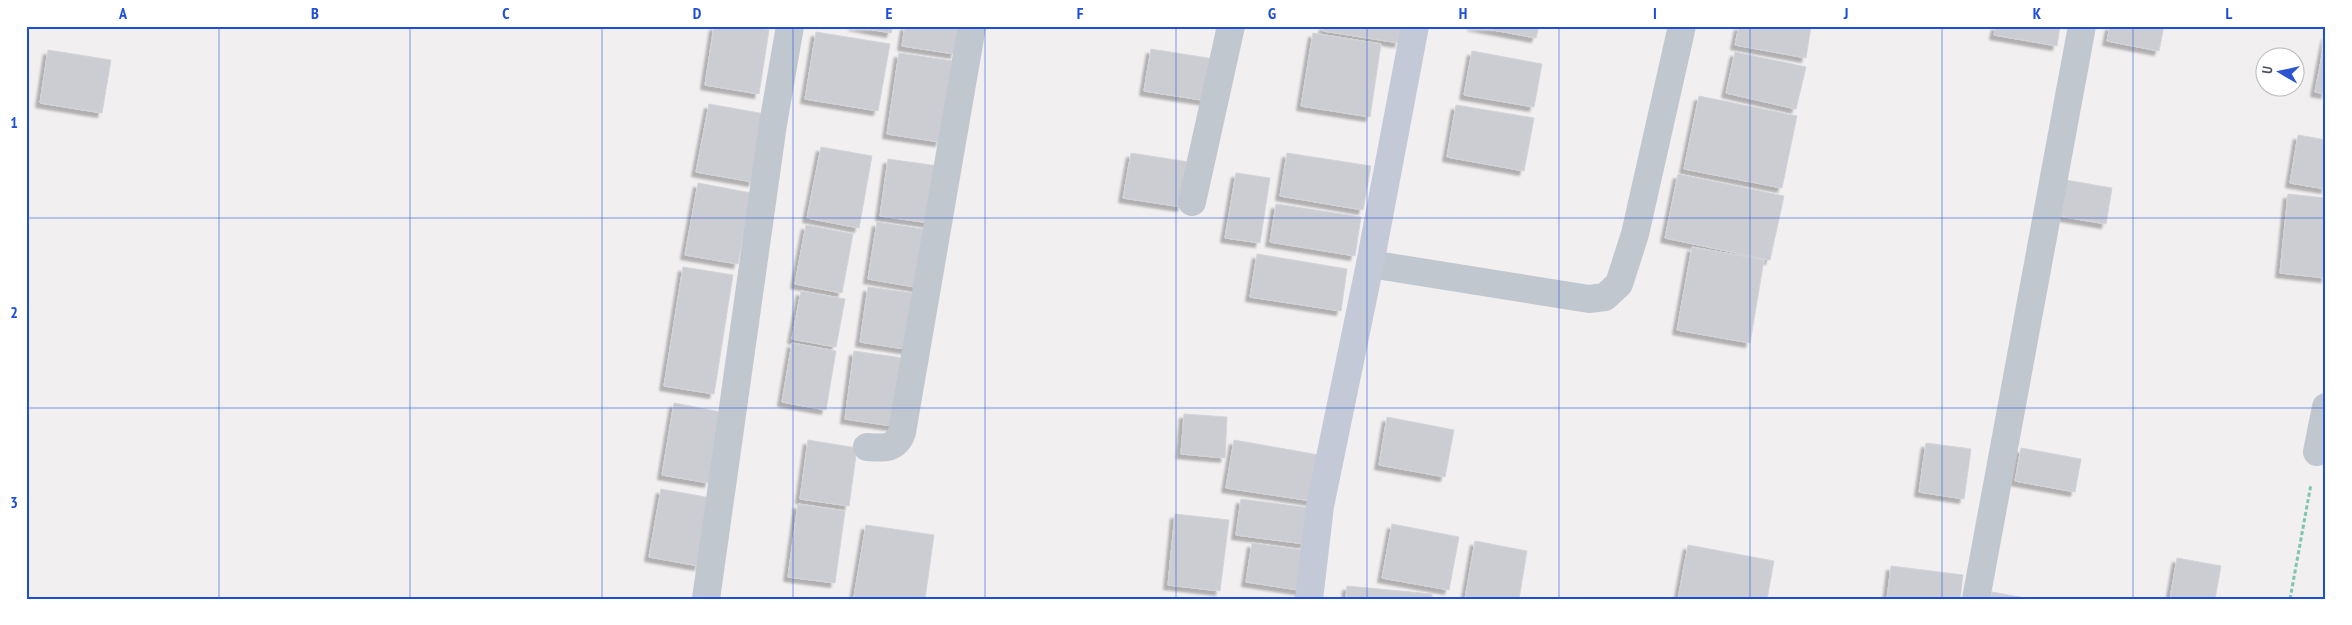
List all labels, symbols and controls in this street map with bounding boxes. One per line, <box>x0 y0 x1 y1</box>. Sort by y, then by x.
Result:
text: A <box>118 3 128 23</box>
text: B <box>311 3 319 23</box>
text: C <box>502 3 510 23</box>
text: D <box>693 3 702 23</box>
text: E <box>886 3 893 23</box>
text: F <box>1077 3 1084 23</box>
text: G <box>1268 3 1276 23</box>
text: H <box>1459 3 1467 23</box>
text: I <box>1653 3 1657 23</box>
text: J <box>1843 3 1848 23</box>
text: K <box>2033 3 2042 23</box>
text: L <box>2226 3 2233 23</box>
north arrow <box>2254 48 2304 98</box>
text: U <box>2258 65 2277 75</box>
text: 1 <box>10 112 18 132</box>
text: 2 <box>10 302 18 322</box>
text: 3 <box>10 492 18 512</box>

